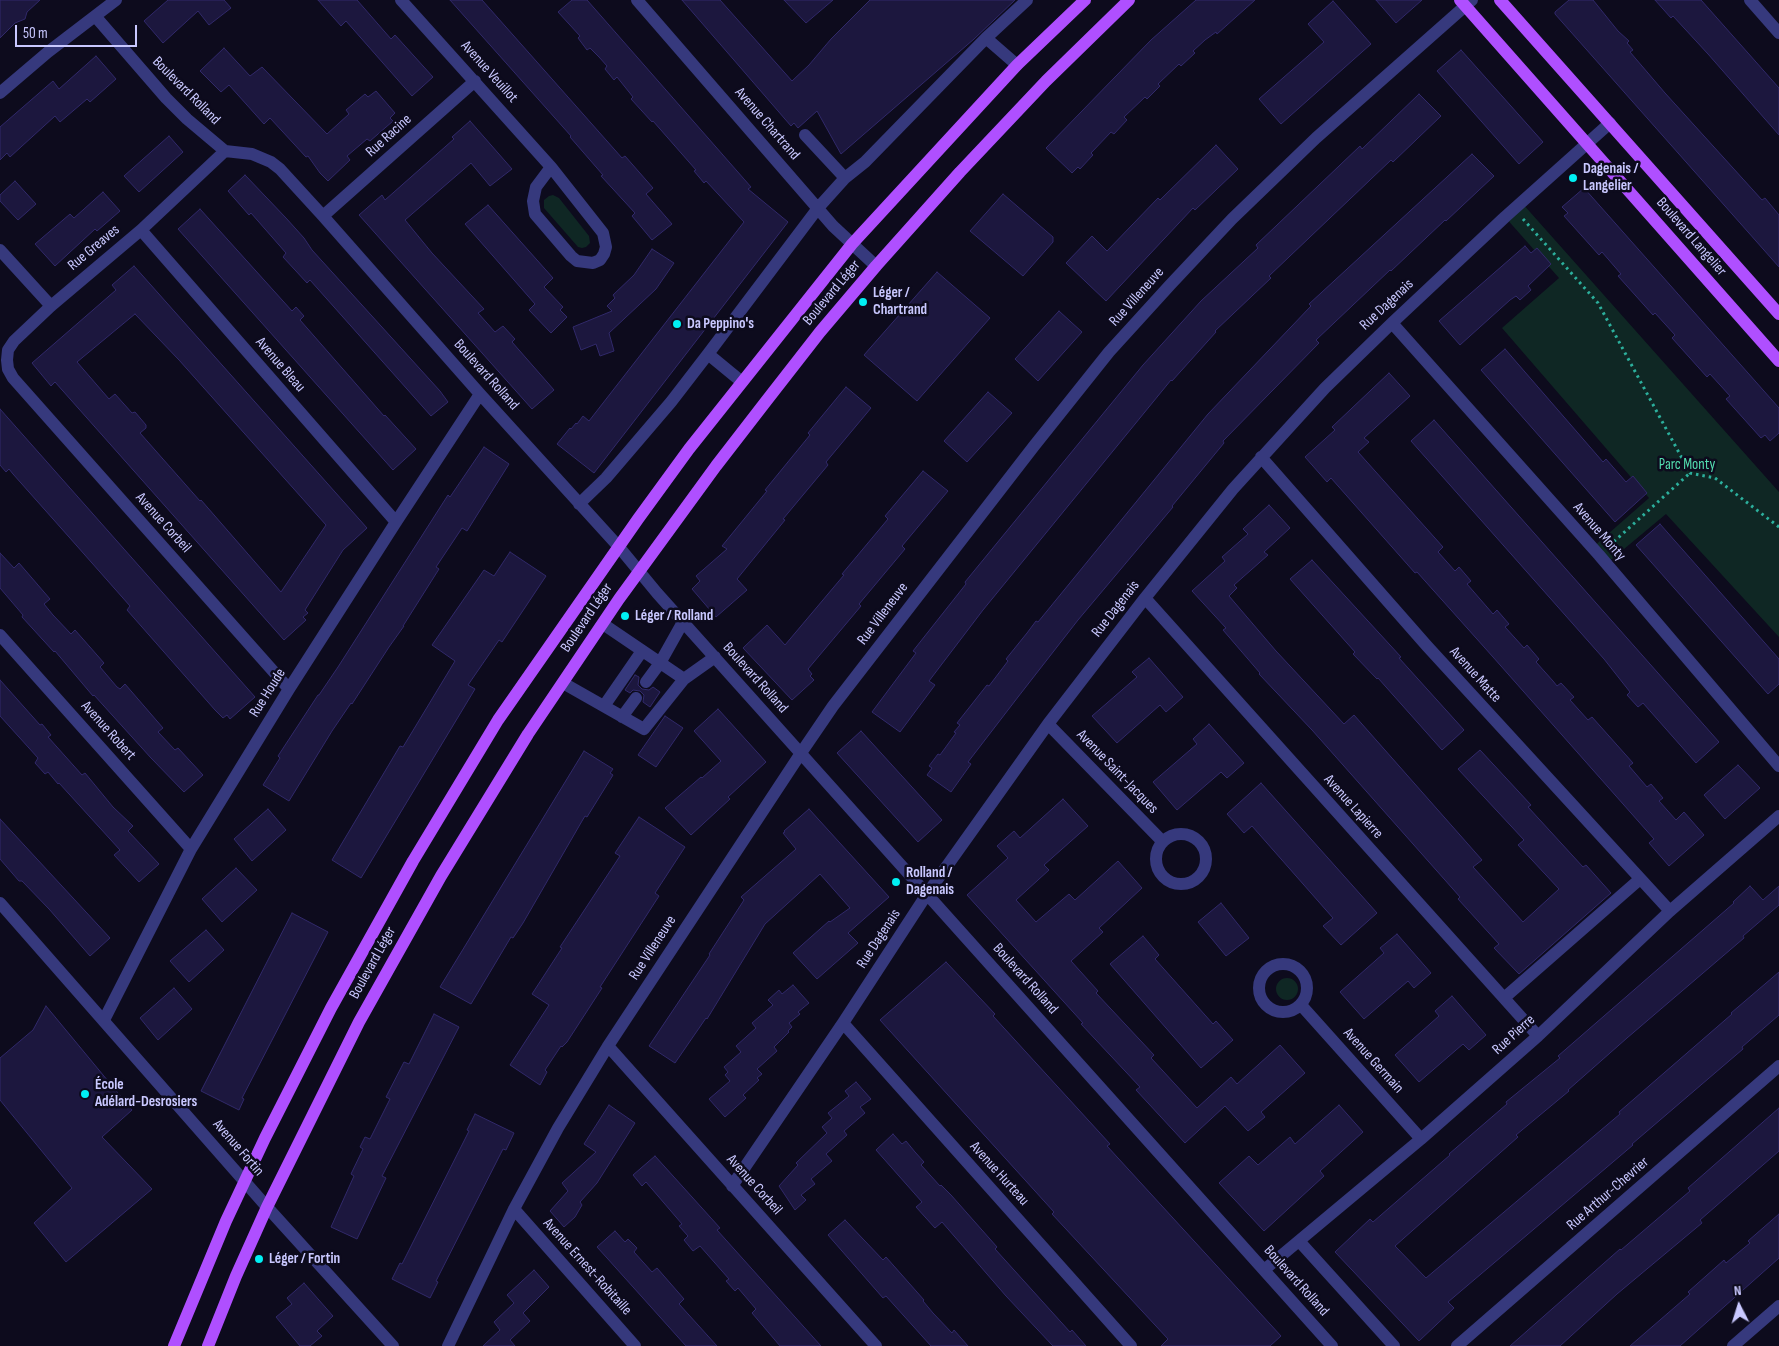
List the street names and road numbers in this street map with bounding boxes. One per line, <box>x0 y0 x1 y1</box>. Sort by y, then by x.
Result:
street label: Avenue Veuillot <box>457 37 521 107</box>
street label: Boulevard Rolland <box>148 53 224 129</box>
street label: Avenue Chartrand <box>731 84 803 164</box>
street label: Rue Racine <box>362 111 416 161</box>
street label: Boulevard Langelier <box>1652 194 1730 280</box>
street label: Rue Greaves <box>64 221 124 275</box>
street label: Boulevard Léger <box>800 257 864 329</box>
street label: Rue Villeneuve <box>1106 264 1168 330</box>
street label: Rue Dagenais <box>1356 276 1418 334</box>
street label: Avenue Bleau <box>251 334 309 396</box>
street label: Boulevard Rolland <box>450 336 522 414</box>
street label: Avenue Corbeil <box>131 489 195 557</box>
street label: Avenue Monty <box>1569 499 1629 565</box>
street label: Rue Dagenais <box>1088 577 1144 641</box>
street label: Rue Villeneuve <box>854 579 912 649</box>
street label: Boulevard Léger <box>557 580 617 656</box>
street label: Boulevard Rolland <box>719 639 791 717</box>
street label: Avenue Matte <box>1445 643 1505 707</box>
street label: Rue Houde <box>246 665 290 721</box>
street label: Avenue Robert <box>77 698 139 764</box>
street label: Avenue Saint-Jacques <box>1072 726 1162 818</box>
street label: Avenue Lapierre <box>1320 771 1386 843</box>
street label: Rue Dagenais <box>853 906 905 972</box>
street label: Rue Villeneuve <box>626 912 680 984</box>
street label: Boulevard Léger <box>346 924 400 1002</box>
street label: Boulevard Rolland <box>989 940 1061 1018</box>
street label: Rue Pierre <box>1489 1011 1539 1059</box>
street label: Avenue Germain <box>1339 1025 1407 1097</box>
street label: Avenue Fortin <box>209 1116 267 1180</box>
street label: Avenue Hurteau <box>966 1138 1032 1210</box>
street label: Avenue Corbeil <box>722 1151 786 1219</box>
street label: Rue Arthur-Chevrier <box>1563 1154 1653 1234</box>
street label: Avenue Ernest-Robitaille <box>539 1215 635 1319</box>
street label: Boulevard Rolland <box>1260 1242 1332 1320</box>

